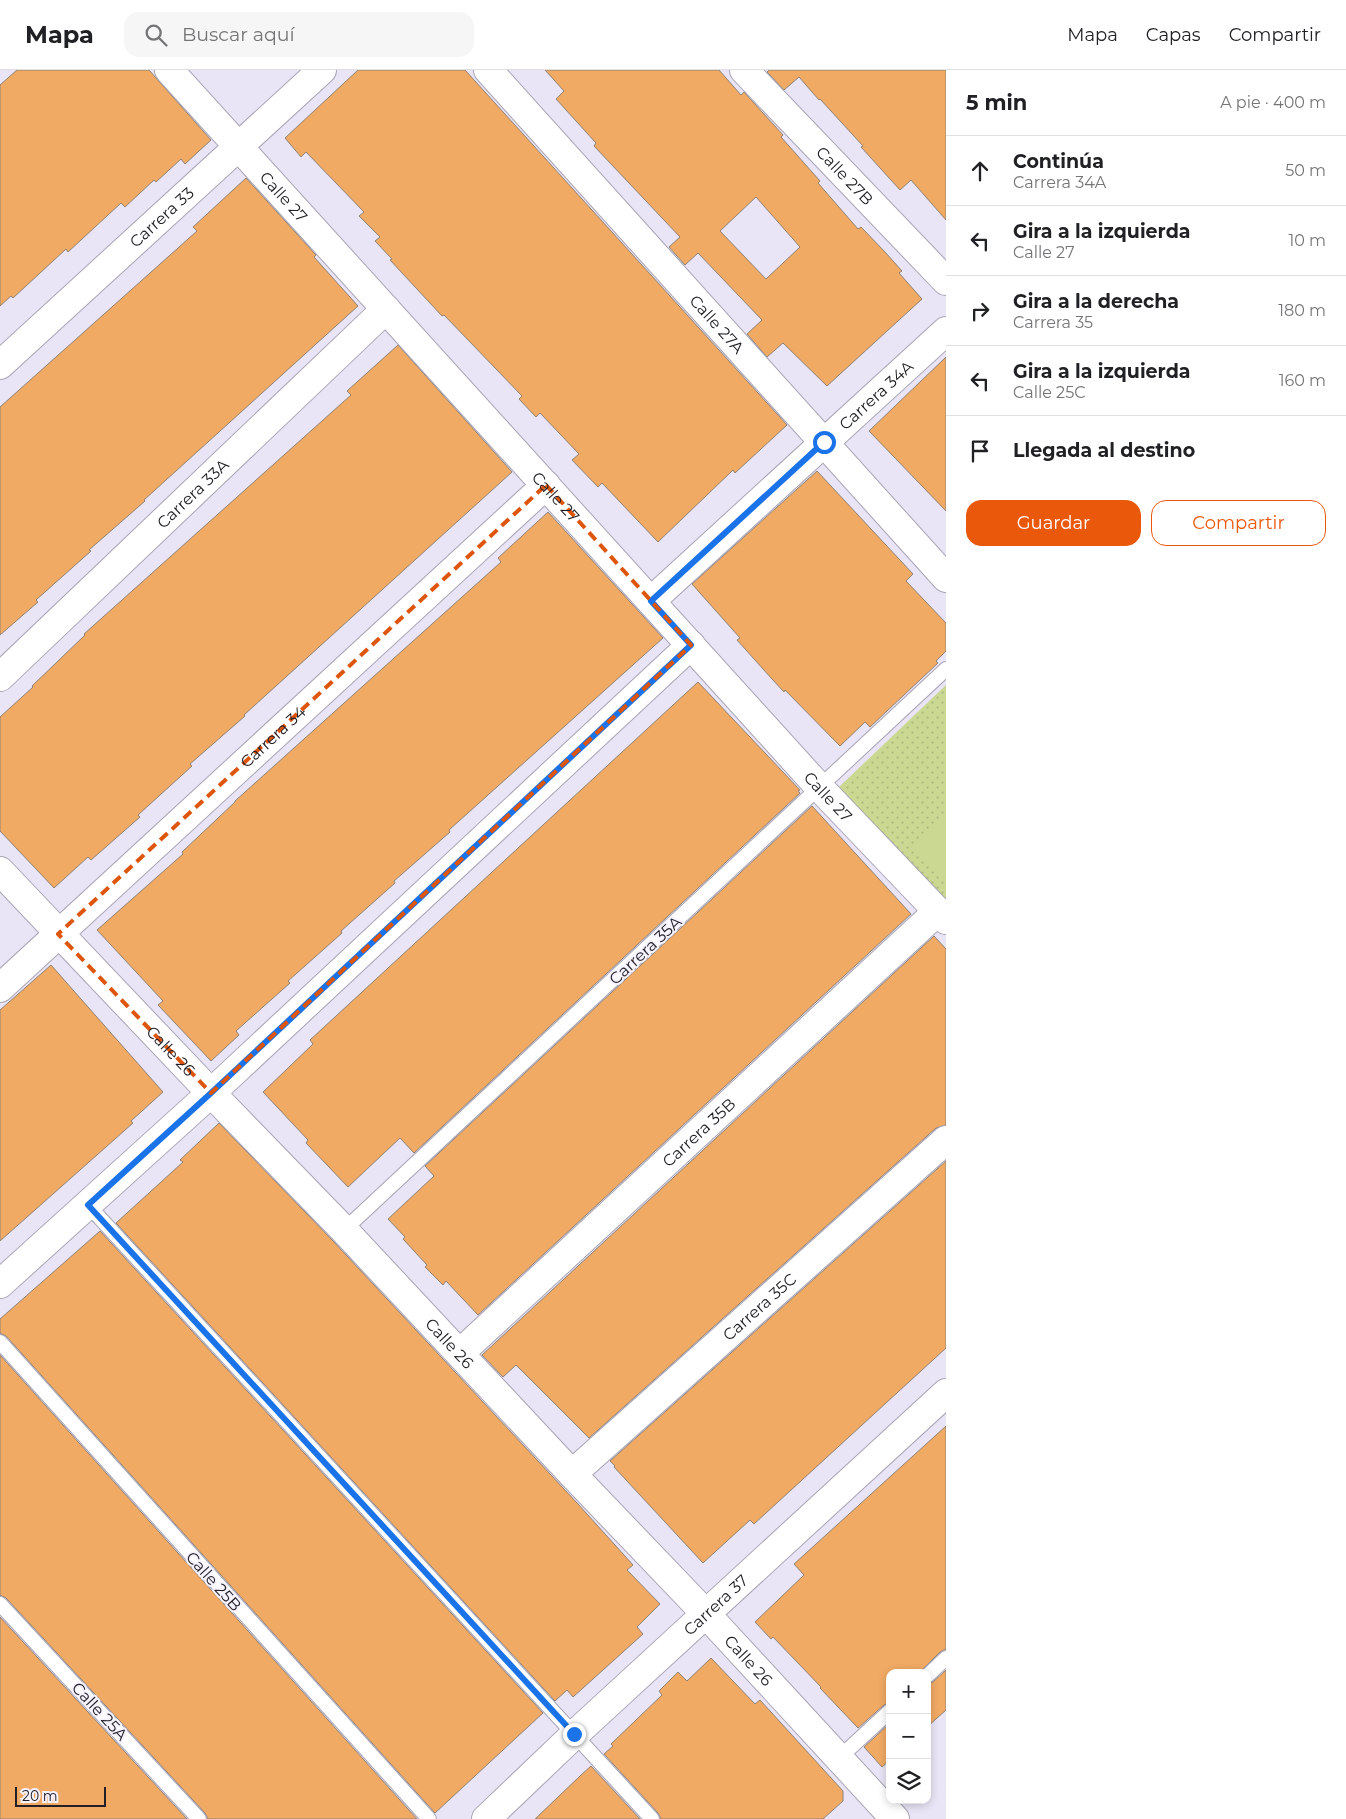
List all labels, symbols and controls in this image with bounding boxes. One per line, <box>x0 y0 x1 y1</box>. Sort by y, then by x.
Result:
search box <box>124 12 474 57</box>
text: Mapa <box>25 20 94 49</box>
icon: search <box>142 21 170 49</box>
text: Buscar aquí <box>182 23 295 46</box>
text: Mapa <box>1067 24 1118 46</box>
text: Capas <box>1146 24 1201 46</box>
text: Compartir <box>1229 24 1321 46</box>
text: 5 min <box>966 90 1027 115</box>
text: A pie · 400 m <box>1220 93 1326 112</box>
street label: Calle 27B <box>812 143 877 209</box>
text: Continúa <box>1013 150 1104 173</box>
icon: ahead <box>966 157 994 185</box>
text: 50 m <box>1285 161 1326 180</box>
street label: Calle 27 <box>256 168 311 226</box>
text: Carrera 34A <box>1013 173 1106 192</box>
street label: Carrera 33 <box>126 183 198 252</box>
text: Gira a la izquierda <box>1013 220 1191 243</box>
icon: left <box>966 227 994 255</box>
text: 10 m <box>1288 231 1326 250</box>
text: Calle 27 <box>1013 243 1075 262</box>
text: Gira a la derecha <box>1013 290 1179 313</box>
street label: Calle 27A <box>685 291 748 358</box>
icon: right <box>966 297 994 325</box>
text: 180 m <box>1278 301 1326 320</box>
text: Carrera 35 <box>1013 313 1093 332</box>
street label: Carrera 34A <box>835 357 918 434</box>
text: Gira a la izquierda <box>1013 360 1191 383</box>
icon: left <box>966 367 994 395</box>
text: 160 m <box>1279 371 1326 390</box>
text: Calle 25C <box>1013 383 1086 402</box>
route start <box>813 431 836 454</box>
icon: arrive <box>966 437 994 465</box>
text: Llegada al destino <box>1013 439 1195 462</box>
street label: Carrera 33A <box>153 455 233 532</box>
street label: Calle 27 <box>528 468 583 526</box>
button: Guardar <box>966 500 1141 546</box>
button: Compartir <box>1151 500 1326 546</box>
street label: Carrera 34 <box>237 702 310 772</box>
street label: Calle 27 <box>800 768 856 826</box>
street label: Carrera 35A <box>605 912 686 989</box>
street label: Calle 26 <box>142 1022 199 1080</box>
street label: Carrera 35B <box>659 1094 739 1171</box>
street label: Carrera 35C <box>719 1270 800 1345</box>
street label: Calle 26 <box>421 1314 478 1373</box>
street label: Calle 25B <box>182 1548 245 1615</box>
street label: Carrera 37 <box>680 1571 752 1639</box>
street label: Calle 26 <box>720 1631 777 1690</box>
map controls <box>886 1669 931 1804</box>
button: + <box>886 1669 931 1714</box>
street label: Calle 25A <box>68 1678 132 1745</box>
button: − <box>886 1714 931 1759</box>
route end <box>563 1723 586 1746</box>
button: layers <box>886 1759 931 1804</box>
scale bar <box>15 1784 106 1807</box>
text: 20 m <box>22 1787 58 1805</box>

